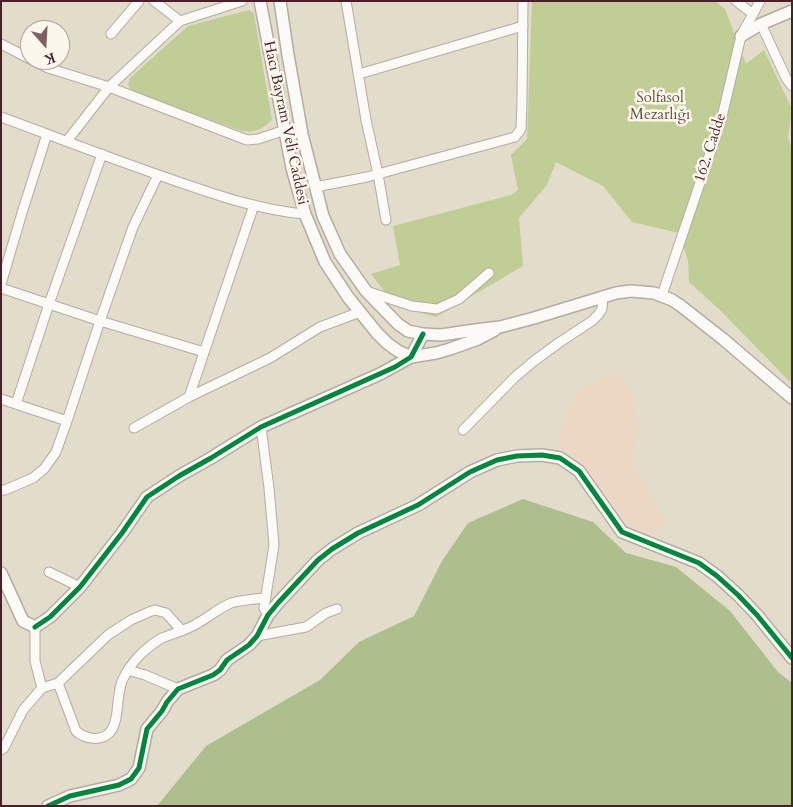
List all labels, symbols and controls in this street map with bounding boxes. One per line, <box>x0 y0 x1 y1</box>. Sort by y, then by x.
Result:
north arrow <box>20 20 70 70</box>
street label: Hacı Bayram Veli Caddesi <box>259 39 311 207</box>
text: K <box>41 48 58 70</box>
park label: Solfasol Mezarlığı <box>630 90 690 125</box>
street label: 162. Cadde <box>691 111 731 185</box>

